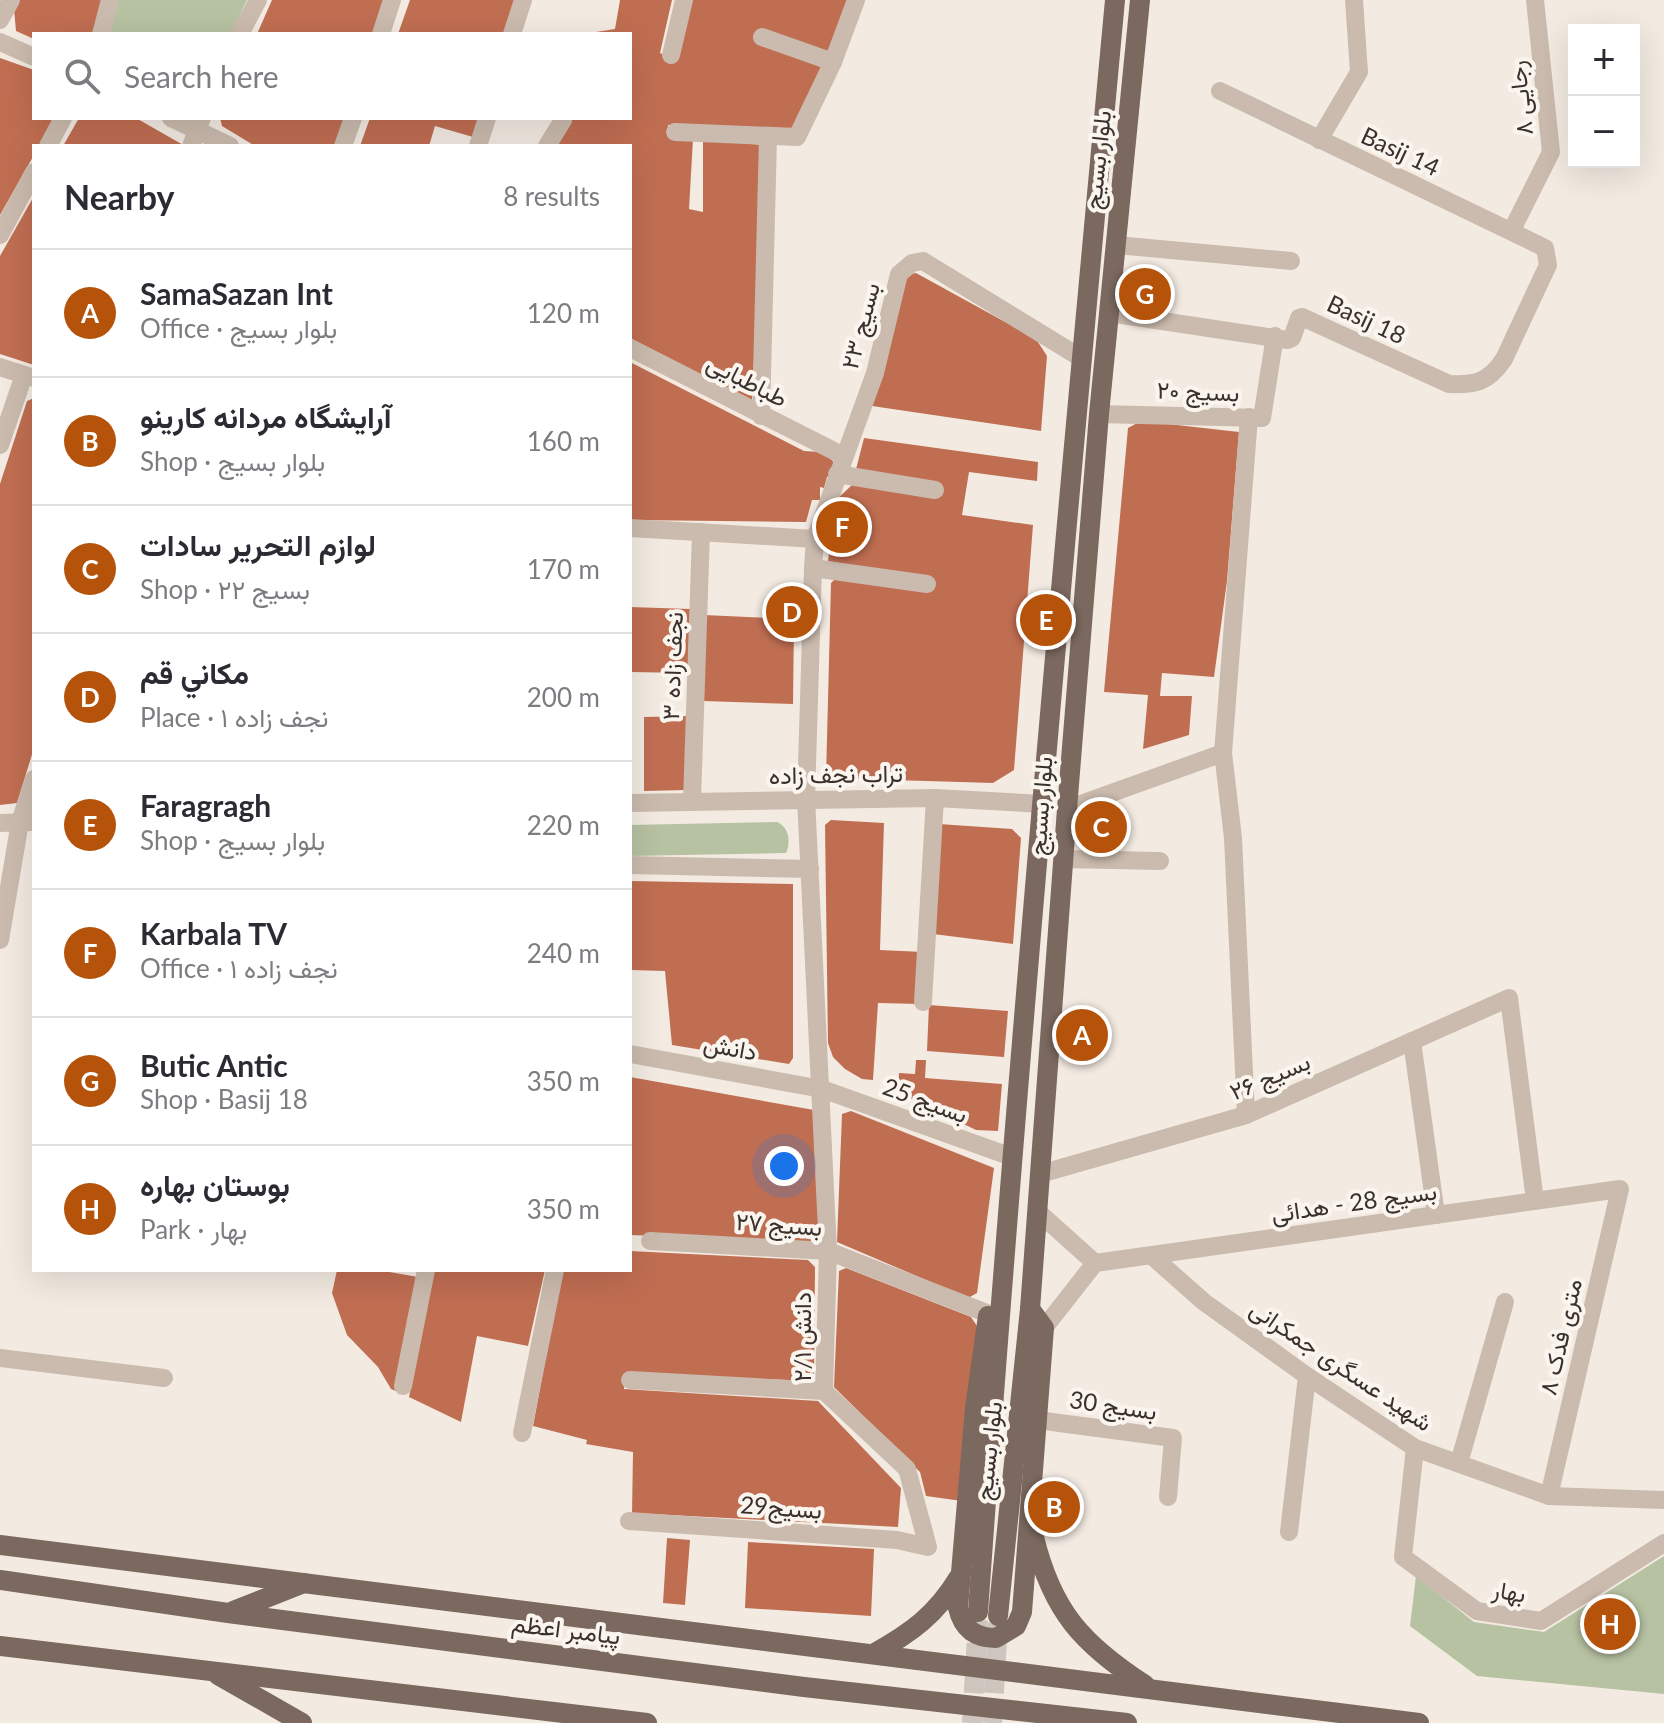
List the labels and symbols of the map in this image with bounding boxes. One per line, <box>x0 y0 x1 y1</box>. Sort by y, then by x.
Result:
street label: رجایی ۸ <box>1501 59 1540 137</box>
street label: بلوار بسیج <box>1077 109 1120 211</box>
street label: Basij 14 <box>1357 120 1445 181</box>
pin: G <box>1119 264 1171 324</box>
street label: بسیج ۲۳ <box>834 279 889 373</box>
street label: Basij 18 <box>1323 288 1410 349</box>
street label: طباطبایی <box>702 347 793 413</box>
street label: بسیج ۲۰ <box>1156 375 1240 410</box>
pin: F <box>816 497 868 557</box>
pin: D <box>766 582 818 642</box>
pin: E <box>1020 590 1072 650</box>
street label: نجف زاده ۳ <box>655 611 690 721</box>
street label: بلوار بسیج <box>1022 755 1061 857</box>
street label: تراب نجف زاده <box>769 758 903 791</box>
pin: C <box>1075 797 1127 857</box>
pin: A <box>1056 1005 1108 1065</box>
street label: دانش <box>701 1028 759 1066</box>
street label: بسیج ۲۶ <box>1225 1046 1315 1109</box>
street label: بسیج 25 <box>878 1071 972 1132</box>
your location <box>764 1146 804 1186</box>
street label: بسیج 28 - هدائی <box>1269 1176 1439 1231</box>
street label: بسیج ۲۷ <box>735 1206 823 1245</box>
street label: ۸ متری فدک <box>1532 1276 1589 1398</box>
street label: دانش ۲/۱ <box>787 1292 817 1382</box>
street label: شهید عسگری جمکرانی <box>1244 1293 1438 1438</box>
street label: بسیج 30 <box>1067 1384 1159 1429</box>
street label: بلوار بسیج <box>968 1400 1011 1502</box>
pin: B <box>1028 1477 1080 1537</box>
street label: بسیج29 <box>739 1489 823 1528</box>
street label: بهار <box>1489 1573 1528 1609</box>
pin: H <box>1584 1594 1636 1654</box>
street label: پیامبر اعظم <box>510 1607 622 1653</box>

